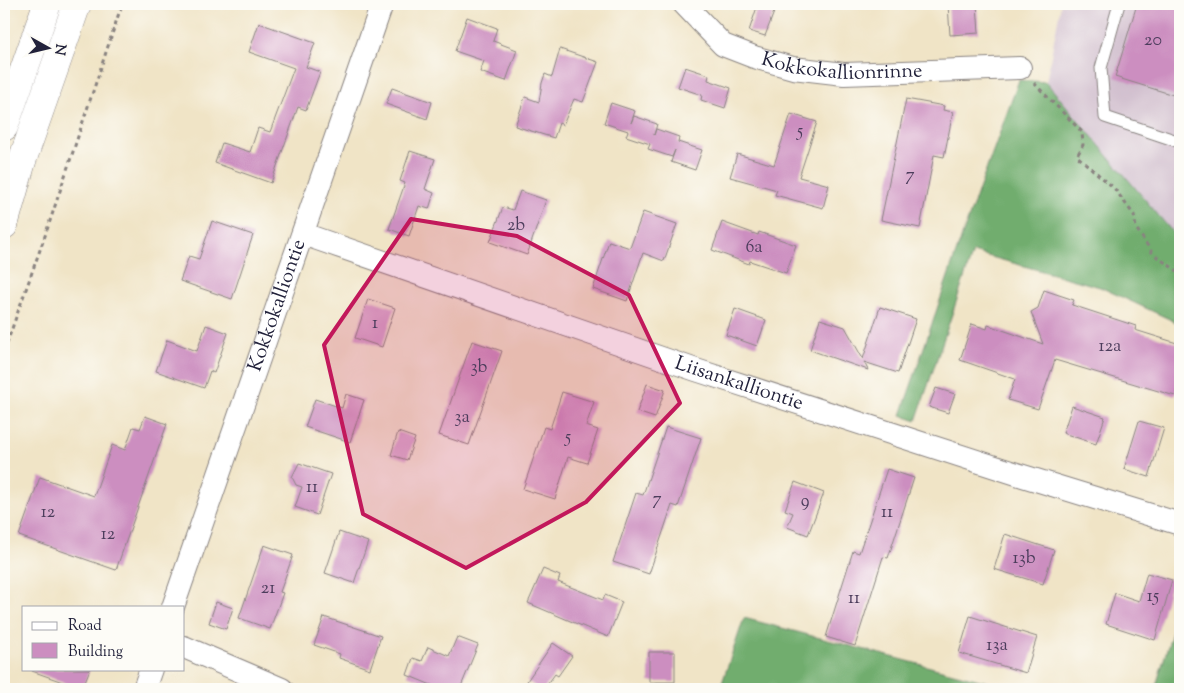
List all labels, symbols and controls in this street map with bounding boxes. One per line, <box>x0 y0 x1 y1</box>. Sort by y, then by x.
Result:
north arrow <box>22 22 72 72</box>
house number: 20 <box>1144 28 1162 54</box>
text: N <box>48 43 70 56</box>
street label: Kokkokallionrinne <box>758 45 923 89</box>
house number: 5 <box>796 119 803 145</box>
house number: 7 <box>905 163 915 189</box>
house number: 2b <box>507 213 525 239</box>
house number: 6a <box>745 235 763 261</box>
street label: Kokkokalliontie <box>241 236 314 376</box>
house number: 1 <box>372 311 378 337</box>
house number: 12a <box>1099 334 1121 360</box>
street label: Liisankalliontie <box>671 349 807 418</box>
house number: 3b <box>471 355 488 381</box>
house number: 3a <box>454 405 470 431</box>
house number: 5 <box>564 425 571 451</box>
house number: 11 <box>306 475 318 501</box>
house number: 7 <box>652 487 662 513</box>
house number: 9 <box>801 489 810 515</box>
house number: 12 <box>41 500 56 526</box>
house number: 11 <box>881 500 893 526</box>
house number: 12 <box>101 522 116 548</box>
house number: 13b <box>1012 546 1036 572</box>
house number: 21 <box>261 576 275 602</box>
house number: 15 <box>1147 584 1159 610</box>
house number: 11 <box>848 586 860 612</box>
legend <box>22 606 185 670</box>
text: Road <box>68 616 102 637</box>
house number: 13a <box>986 633 1008 659</box>
text: Building <box>68 642 123 663</box>

